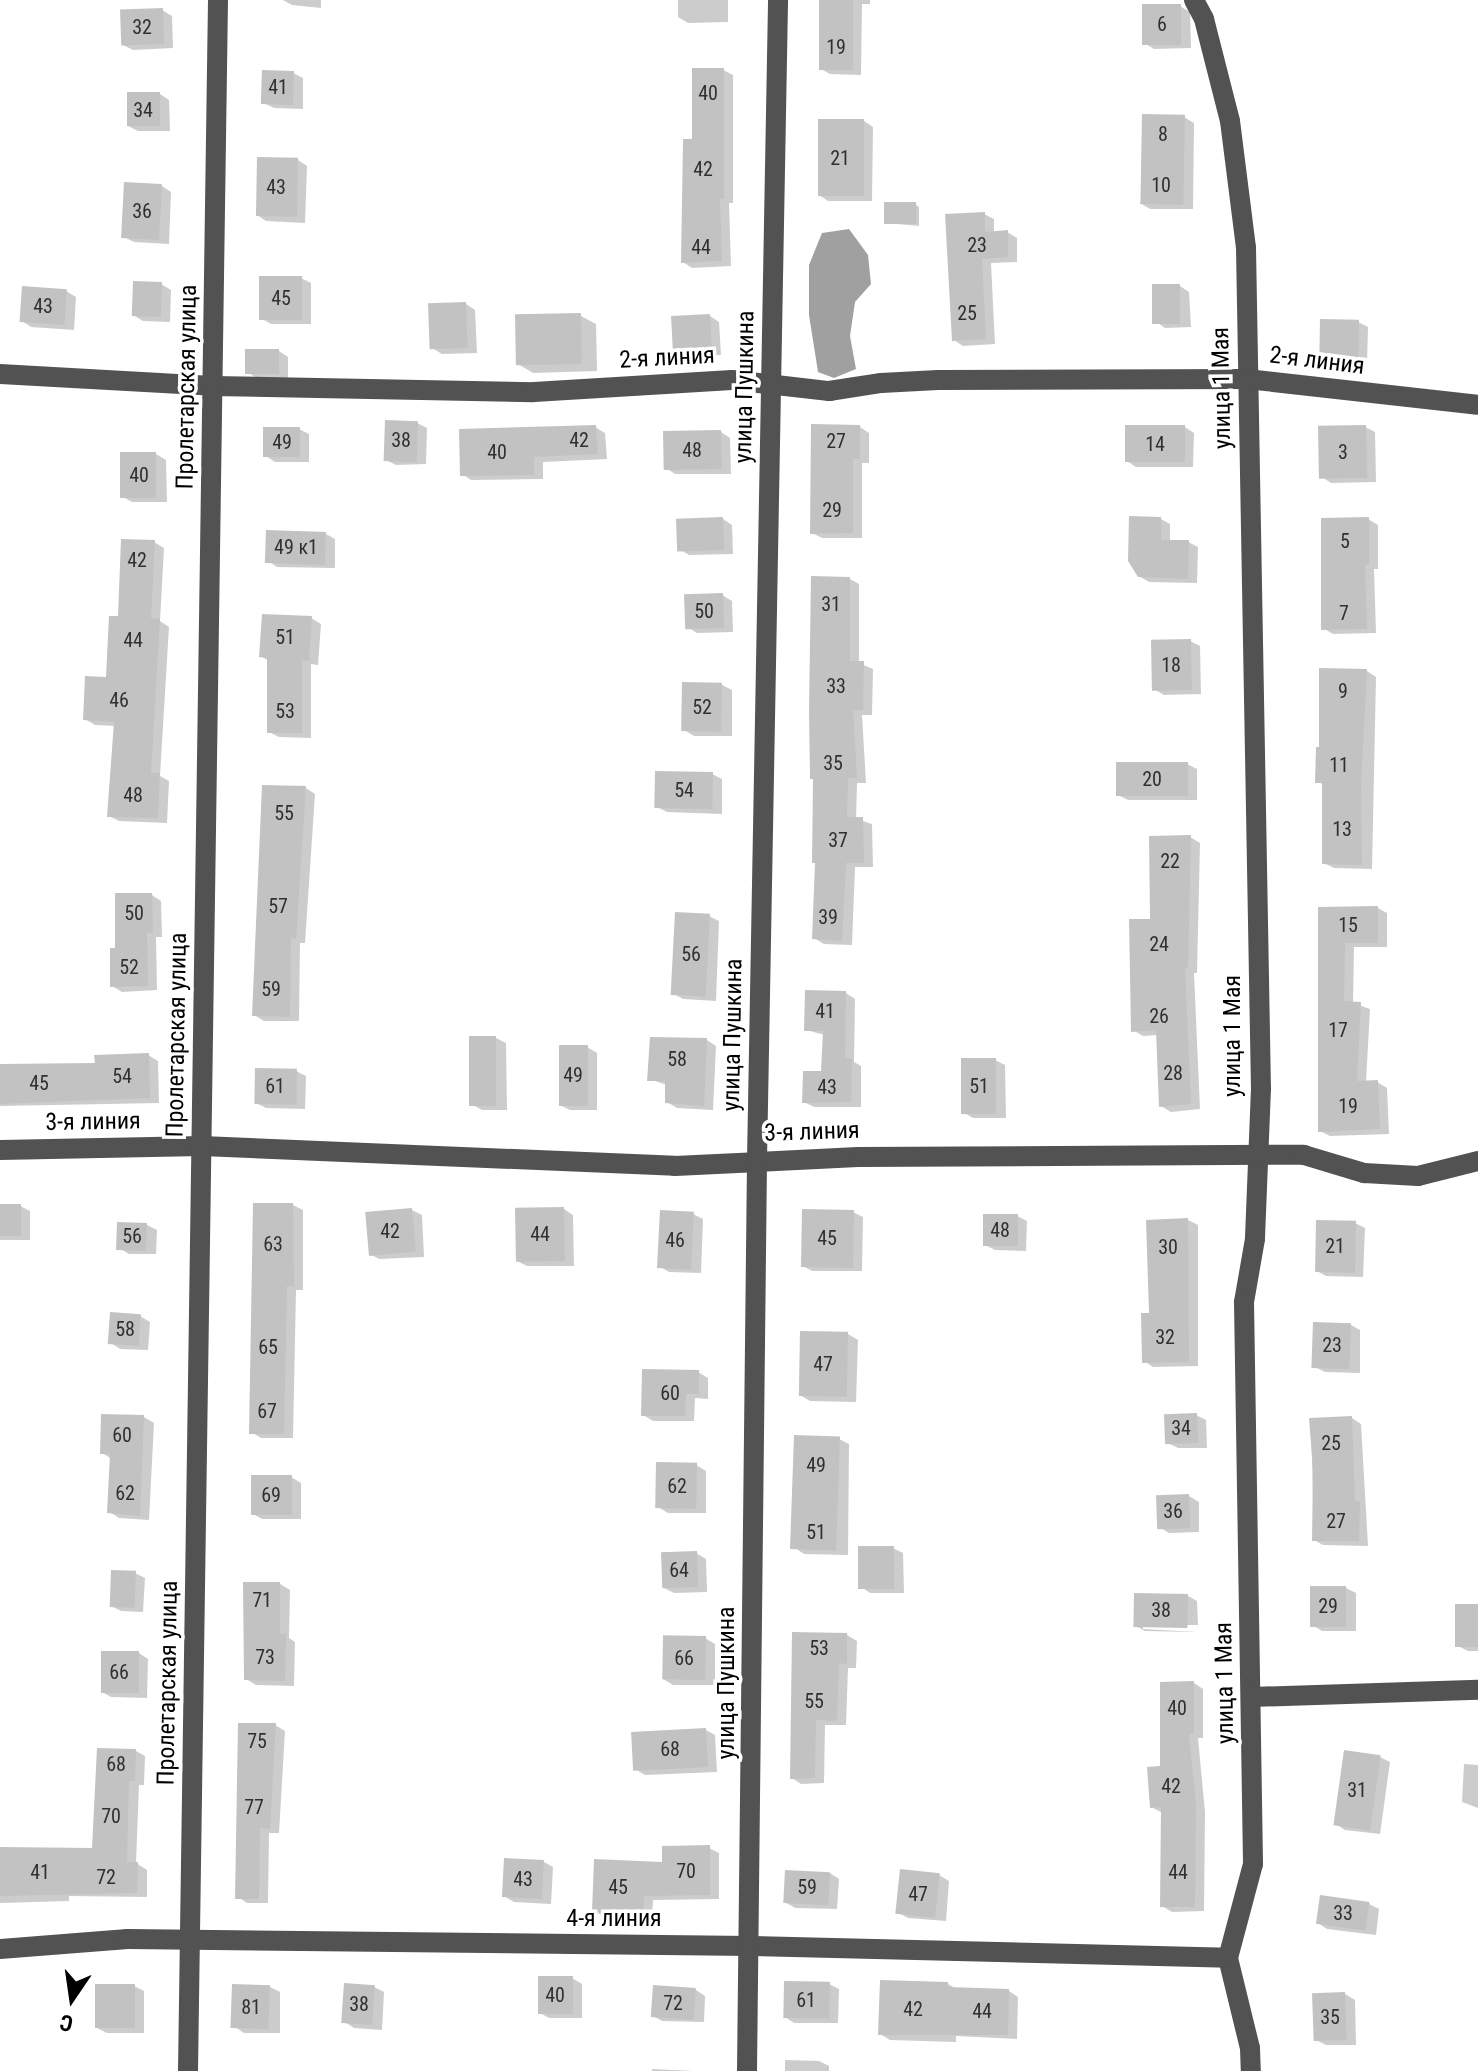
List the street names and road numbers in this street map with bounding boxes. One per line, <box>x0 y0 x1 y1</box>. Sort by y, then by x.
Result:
street label: Пролетарская улица <box>171 284 203 490</box>
street label: улица Пушкина <box>729 310 761 464</box>
street label: улица 1 Мая <box>1207 327 1237 449</box>
street label: 2-я линия <box>619 341 715 375</box>
street label: 2-я линия <box>1268 341 1366 381</box>
street label: Пролетарская улица <box>161 932 193 1138</box>
street label: улица Пушкина <box>717 958 749 1112</box>
street label: улица 1 Мая <box>1219 975 1247 1097</box>
street label: 3-я линия <box>45 1107 141 1137</box>
street label: 3-я линия <box>764 1116 860 1148</box>
street label: Пролетарская улица <box>152 1580 184 1786</box>
street label: улица Пушкина <box>713 1607 741 1759</box>
street label: улица 1 Мая <box>1210 1622 1240 1744</box>
street label: 4-я линия <box>566 1905 662 1933</box>

